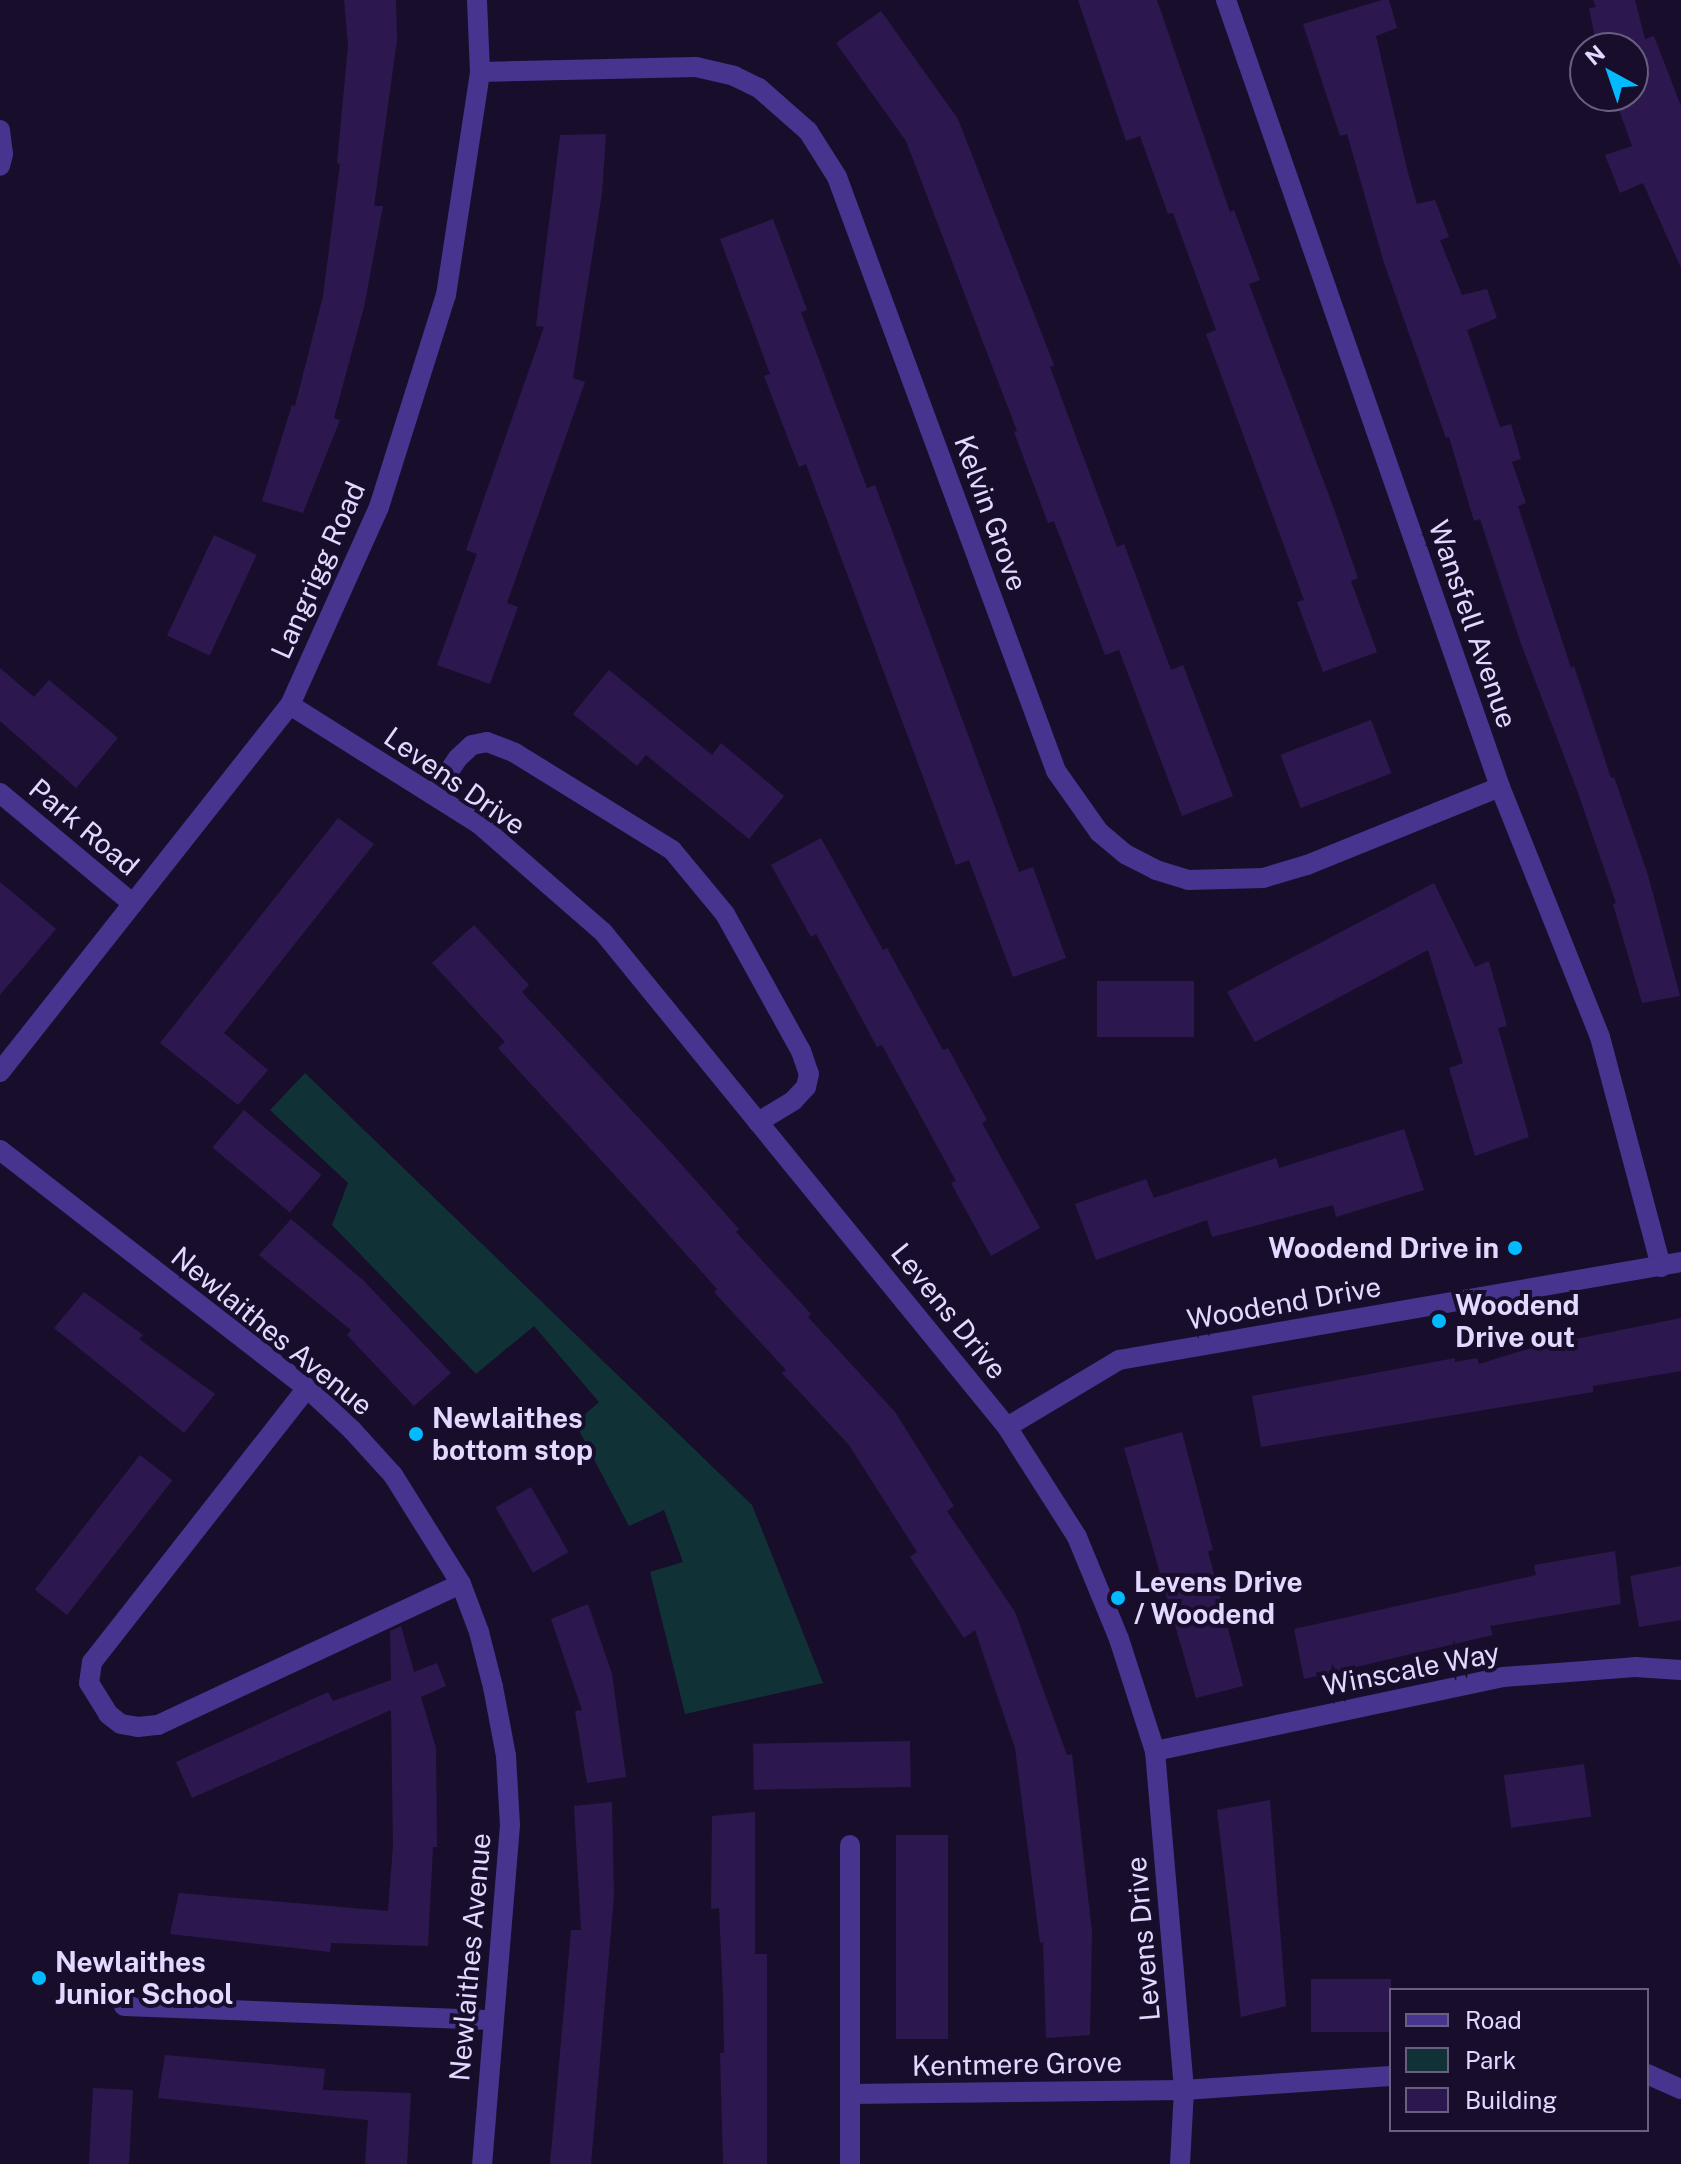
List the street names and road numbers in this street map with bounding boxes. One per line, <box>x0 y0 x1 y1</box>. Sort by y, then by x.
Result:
street label: Kelvin Grove <box>947 431 1035 595</box>
street label: Langrigg Road <box>264 476 372 664</box>
street label: Wansfell Avenue <box>1422 516 1524 732</box>
street label: Levens Drive <box>378 720 532 842</box>
street label: Park Road <box>22 771 146 883</box>
street label: Levens Drive <box>884 1236 1014 1386</box>
street label: Newlaithes Avenue <box>165 1240 379 1422</box>
street label: Woodend Drive <box>1184 1269 1384 1337</box>
street label: Winscale Way <box>1319 1635 1503 1703</box>
street label: Newlaithes Avenue <box>442 1831 498 2083</box>
street label: Levens Drive <box>1119 1855 1167 2023</box>
street label: Kentmere Grove <box>911 2045 1123 2083</box>

